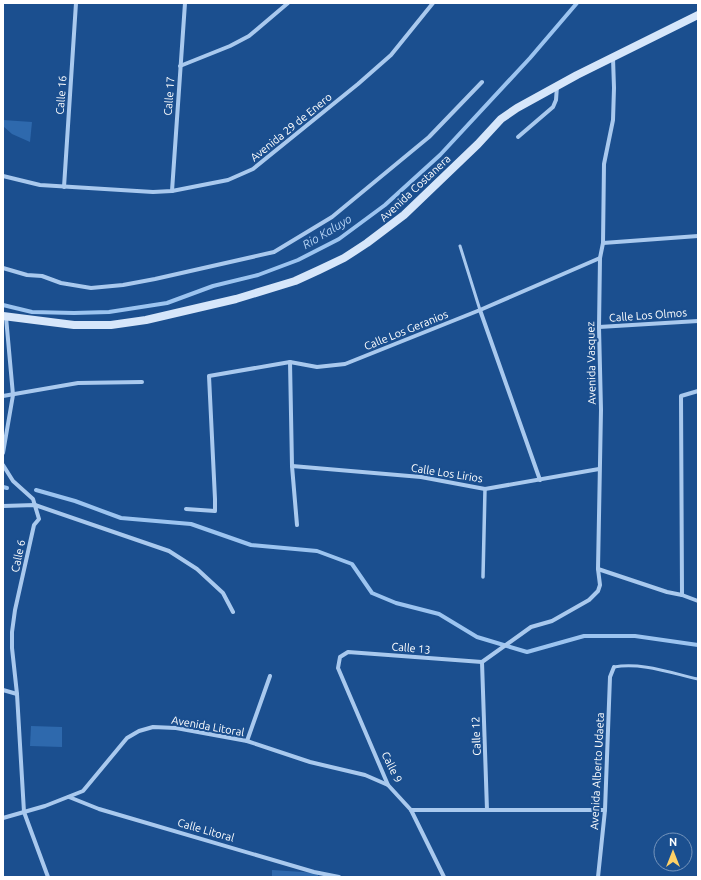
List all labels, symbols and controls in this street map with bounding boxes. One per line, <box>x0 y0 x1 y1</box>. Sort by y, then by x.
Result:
street label: Calle 16 <box>54 75 68 115</box>
street label: Calle 17 <box>162 76 176 116</box>
street label: Avenida 29 de Enero <box>248 91 334 163</box>
street label: Avenida Costanera <box>377 152 453 224</box>
water label: Rio Kaluyo <box>300 212 354 251</box>
street label: Calle Los Olmos <box>609 306 688 324</box>
street label: Calle Los Geranios <box>362 308 450 352</box>
street label: Avenida Vasquez <box>584 321 598 405</box>
street label: Calle Los Lirios <box>410 461 484 485</box>
street label: Calle 6 <box>9 539 27 573</box>
street label: Calle 13 <box>391 640 431 656</box>
street label: Avenida Alberto Udaeta <box>588 712 606 830</box>
street label: Avenida Litoral <box>171 714 245 738</box>
street label: Calle 12 <box>469 716 483 756</box>
street label: Calle 9 <box>379 750 405 784</box>
street label: Calle Litoral <box>176 816 236 844</box>
north arrow <box>653 832 693 872</box>
text: N <box>669 836 677 848</box>

